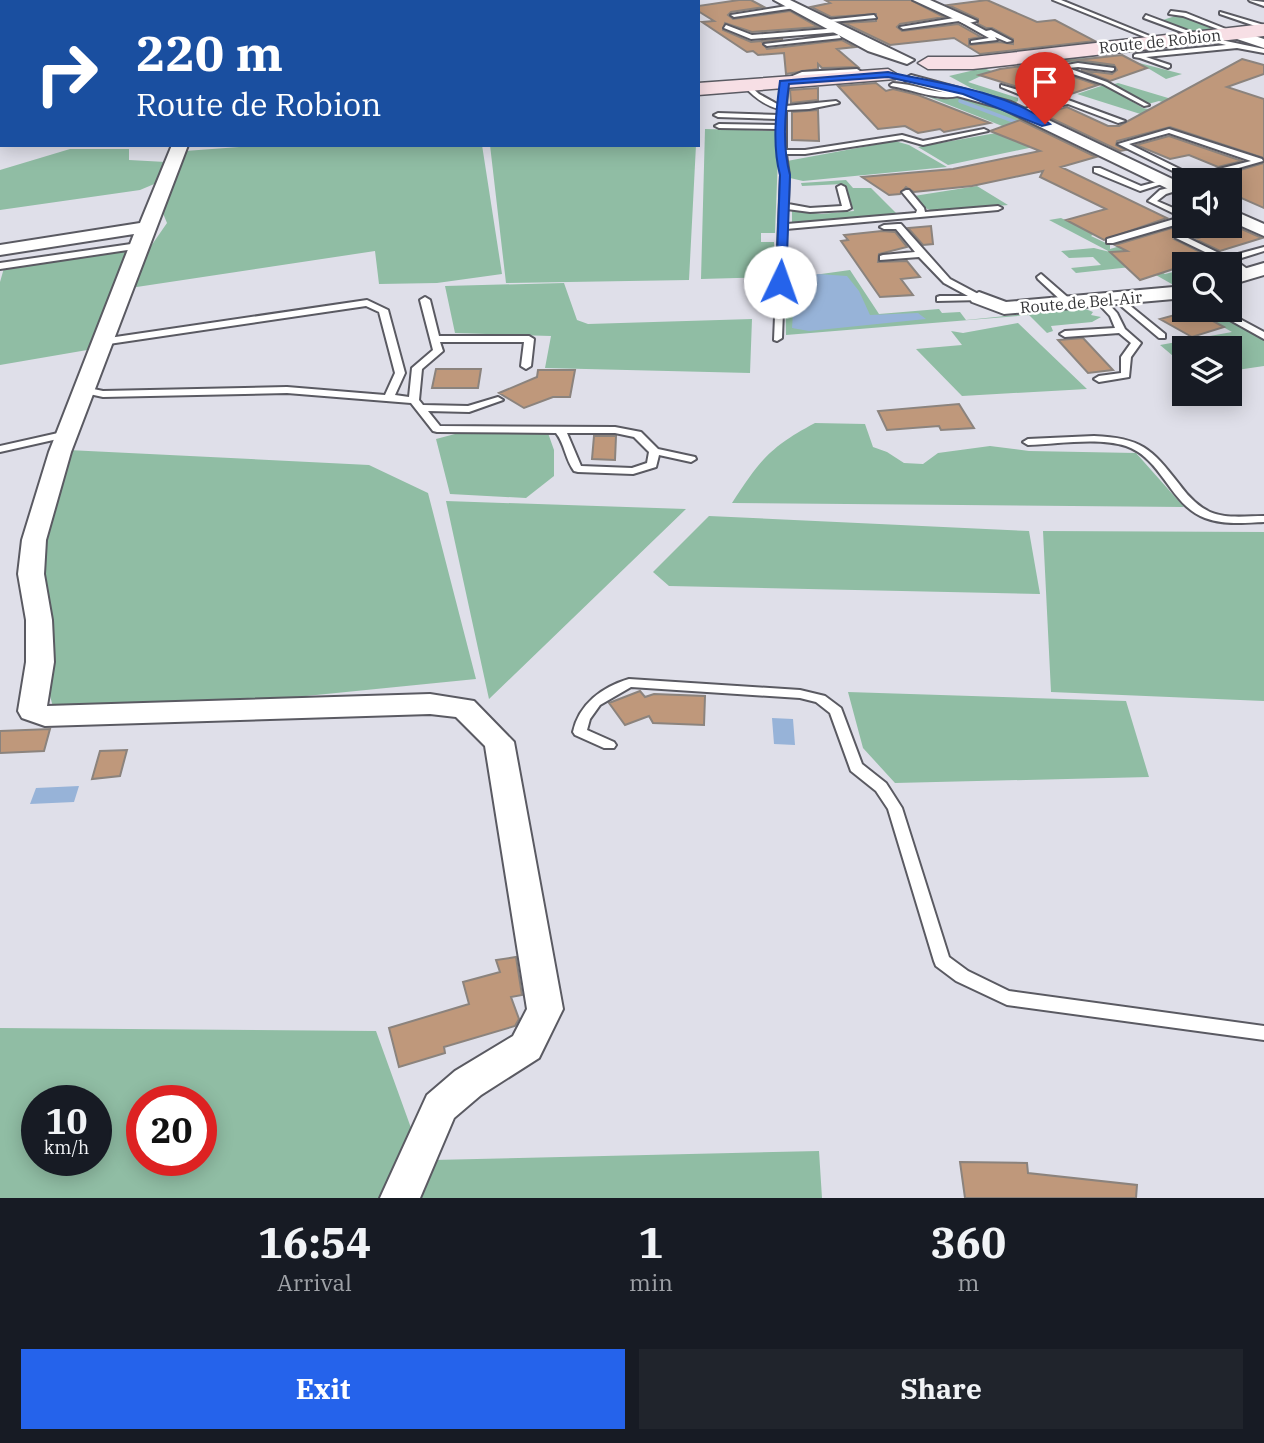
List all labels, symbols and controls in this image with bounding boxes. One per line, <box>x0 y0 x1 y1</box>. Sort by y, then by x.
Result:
text: 220 m <box>136 21 283 84</box>
street label: Route de Robion <box>1098 25 1222 57</box>
icon: right <box>21 28 112 119</box>
pin <box>1015 52 1075 124</box>
icon: arrive <box>1026 63 1064 101</box>
text: Route de Robion <box>136 83 382 125</box>
map controls <box>1172 168 1242 406</box>
button: sound <box>1172 168 1242 238</box>
position arrow <box>743 245 817 319</box>
button: search <box>1172 252 1242 322</box>
street label: Route de Bel-Air <box>1019 287 1143 317</box>
button: layers <box>1172 336 1242 406</box>
speed limit sign: 20 <box>126 1085 217 1176</box>
text: 10 <box>45 1098 88 1144</box>
text: km/h <box>44 1136 89 1159</box>
text: 16:54 <box>258 1215 371 1270</box>
text: 1 <box>638 1215 664 1270</box>
text: 360 <box>931 1215 1006 1270</box>
text: Arrival <box>277 1267 352 1297</box>
text: min <box>629 1267 673 1297</box>
text: m <box>957 1267 979 1297</box>
button: Exit <box>21 1349 625 1429</box>
button: Share <box>639 1349 1243 1429</box>

